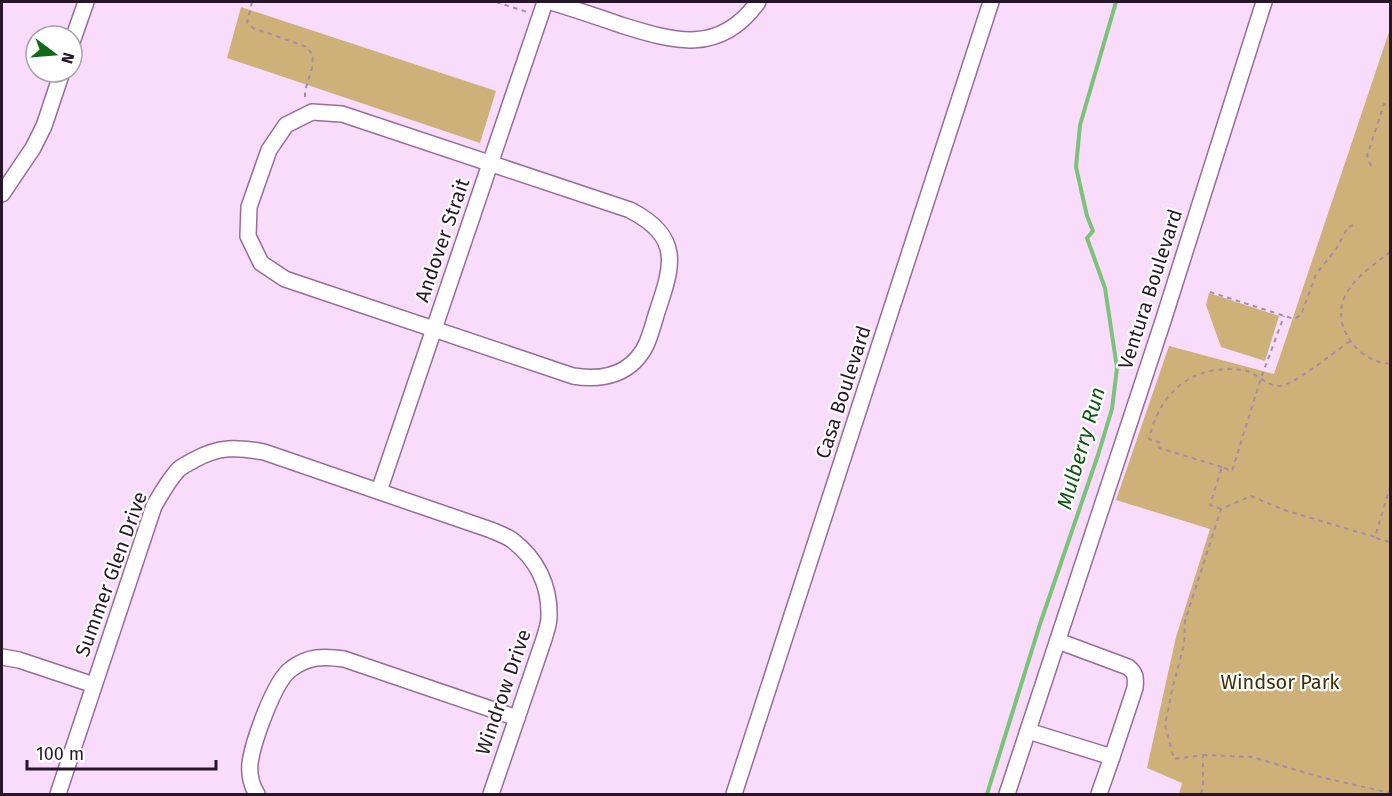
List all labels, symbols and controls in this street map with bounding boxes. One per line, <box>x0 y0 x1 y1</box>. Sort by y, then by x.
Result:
north arrow <box>24 24 84 84</box>
text: N <box>57 50 79 66</box>
street label: Andover Strait <box>410 174 475 305</box>
street label: Ventura Boulevard <box>1113 206 1187 372</box>
street label: Casa Boulevard <box>810 322 876 462</box>
water label: Mulberry Run <box>1051 384 1111 512</box>
street label: Summer Glen Drive <box>70 488 152 660</box>
street label: Windrow Drive <box>470 626 536 758</box>
park label: Windsor Park <box>1220 670 1340 694</box>
scale bar <box>27 733 216 771</box>
text: 100 m <box>36 743 84 765</box>

